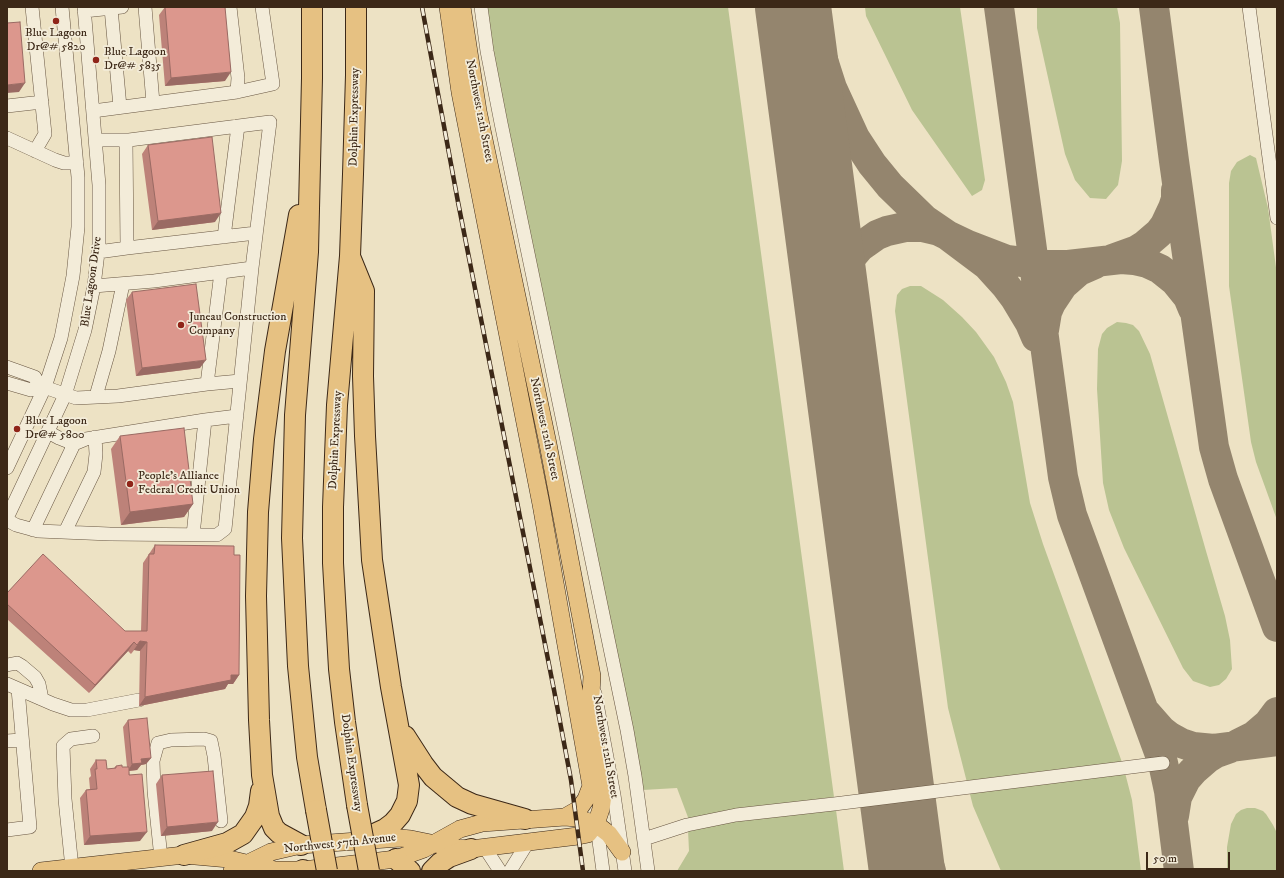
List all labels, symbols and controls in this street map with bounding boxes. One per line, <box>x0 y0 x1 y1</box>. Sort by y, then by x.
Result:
marker: Blue Lagoon Dr@# 5820 <box>51 16 61 26</box>
place label: Blue Lagoon Dr@# 5820 <box>25 27 87 55</box>
place label: Blue Lagoon Dr@# 5835 <box>104 46 166 74</box>
marker: Blue Lagoon Dr@# 5835 <box>91 55 101 65</box>
street label: Northwest 12th Street <box>462 58 496 164</box>
street label: Dolphin Expressway <box>347 68 363 166</box>
street label: Blue Lagoon Drive <box>79 236 105 328</box>
place label: Juneau Construction Company <box>189 311 286 339</box>
marker: Juneau Construction Company <box>176 320 186 330</box>
street label: Northwest 12th Street <box>526 376 562 482</box>
street label: Dolphin Expressway <box>326 390 346 490</box>
place label: Blue Lagoon Dr@# 5800 <box>25 415 87 443</box>
marker: Blue Lagoon Dr@# 5800 <box>12 424 22 434</box>
place label: People’s Alliance Federal Credit Union <box>138 470 240 498</box>
marker: People’s Alliance Federal Credit Union <box>125 479 135 489</box>
street label: Northwest 12th Street <box>589 694 621 800</box>
street label: Dolphin Expressway <box>337 713 365 813</box>
street label: Northwest 57th Avenue <box>283 831 397 857</box>
scale bar <box>1148 844 1232 870</box>
text: 50 m <box>1153 851 1177 866</box>

